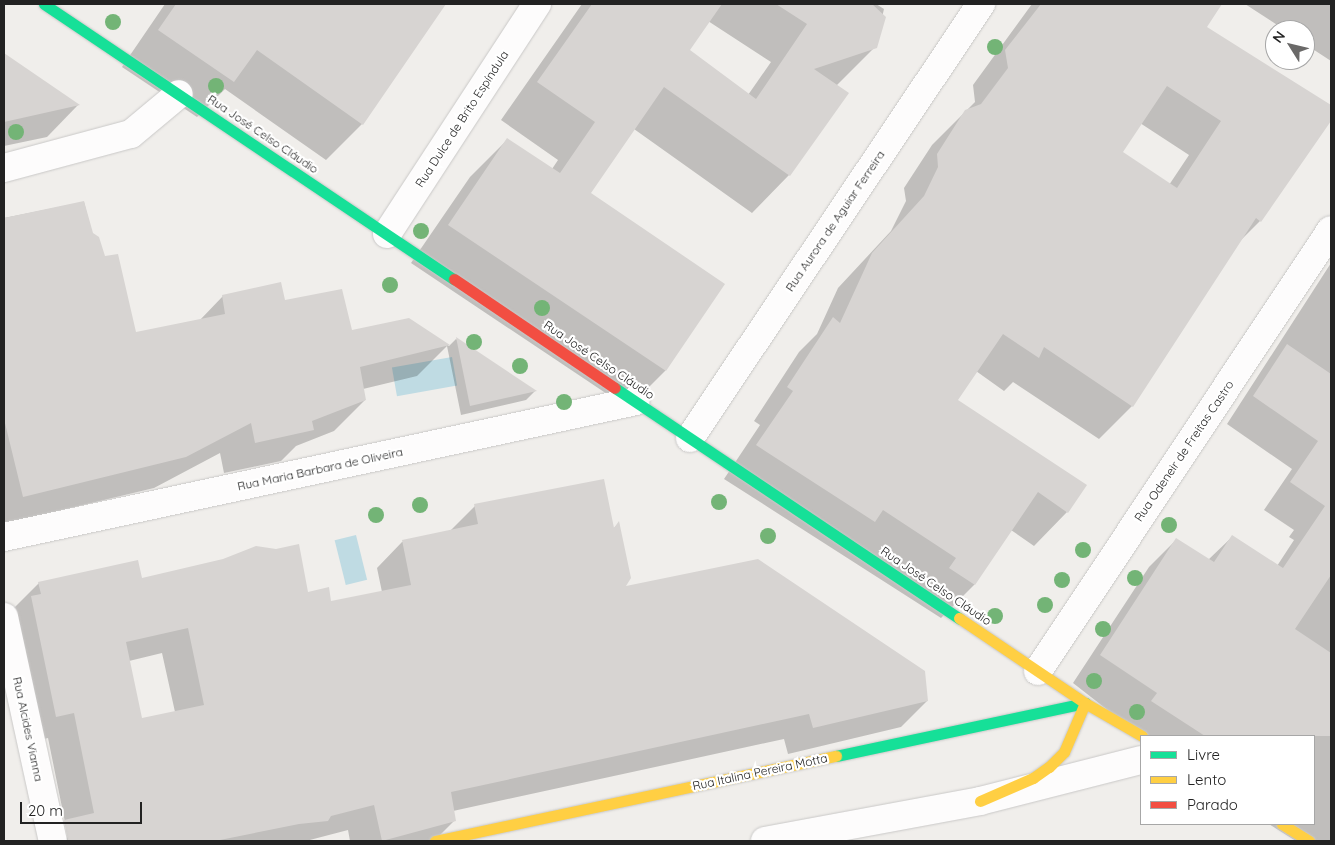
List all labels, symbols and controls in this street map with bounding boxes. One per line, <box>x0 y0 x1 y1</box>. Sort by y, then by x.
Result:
north arrow <box>1265 20 1315 70</box>
text: N <box>1268 27 1289 46</box>
street label: Rua Dulce de Brito Espíndula <box>412 48 512 190</box>
street label: Rua José Celso Cláudio <box>205 92 321 176</box>
street label: Rua Aurora de Aguiar Ferreira <box>782 148 888 294</box>
street label: Rua José Celso Cláudio <box>541 318 657 402</box>
street label: Rua Odeneir de Freitas Castro <box>1131 378 1237 524</box>
street label: Rua Maria Barbara de Oliveira <box>236 444 404 494</box>
street label: Rua José Celso Cláudio <box>878 544 994 628</box>
street label: Rua Alcides Vianna <box>10 675 46 783</box>
legend <box>1140 735 1315 825</box>
text: Livre <box>1187 745 1220 764</box>
street label: Rua Italina Pereira Motta <box>691 751 829 793</box>
text: Lento <box>1187 770 1226 789</box>
scale bar <box>22 792 145 824</box>
text: Parado <box>1187 795 1238 814</box>
text: 20 m <box>28 801 63 820</box>

